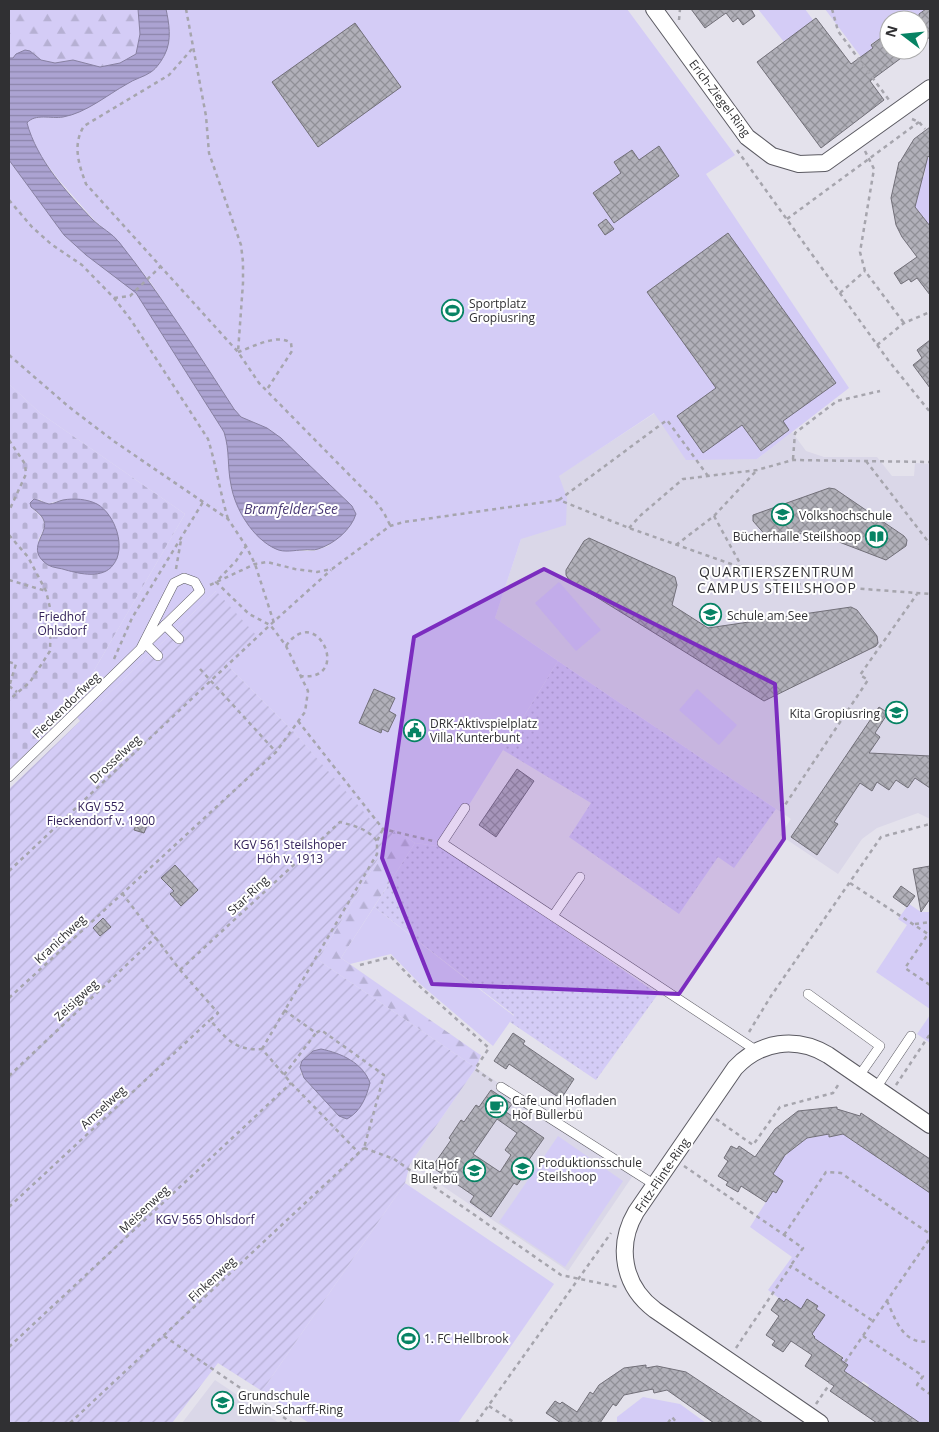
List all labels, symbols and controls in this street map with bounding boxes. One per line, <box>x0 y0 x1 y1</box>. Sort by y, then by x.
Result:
north arrow <box>879 10 929 60</box>
text: N <box>880 23 902 39</box>
street label: Erich-Ziegel-Ring <box>685 56 755 140</box>
place label: Sportplatz Gropiusring <box>469 295 536 326</box>
sports icon: Sportplatz Gropiusring <box>441 298 465 322</box>
water label: Bramfelder See <box>244 499 338 518</box>
school or university icon: Volkshochschule <box>771 503 795 527</box>
place label: Volkshochschule <box>799 507 892 524</box>
library icon: Bücherhalle Steilshoop <box>865 524 889 548</box>
place label: Bücherhalle Steilshoop <box>733 528 861 545</box>
district label: QUARTIERSZENTRUM CAMPUS STEILSHOOP <box>697 562 857 597</box>
school or university icon: Schule am See <box>699 603 723 627</box>
place label: Schule am See <box>727 607 808 624</box>
park label: Friedhof Ohlsdorf <box>38 608 87 639</box>
street label: Fieckendorfweg <box>28 668 104 742</box>
school or university icon: Kita Gropiusring <box>884 701 908 725</box>
place label: Kita Gropiusring <box>789 705 880 722</box>
place label: DRK-Aktivspielplatz Villa Kunterbunt <box>430 715 538 746</box>
public building icon: DRK-Aktivspielplatz Villa Kunterbunt <box>402 718 426 742</box>
street label: Drosselweg <box>86 730 145 787</box>
park label: KGV 552 Fieckendorf v. 1900 <box>47 798 155 829</box>
park label: KGV 561 Steilshoper Höh v. 1913 <box>234 836 347 867</box>
street label: Star-Ring <box>224 871 273 918</box>
street label: Kranichweg <box>30 910 90 967</box>
street label: Zeisigweg <box>50 975 102 1025</box>
street label: Amselweg <box>76 1081 130 1133</box>
place label: Cafe und Hofladen Hof Bullerbü <box>512 1092 617 1123</box>
cafe icon: Cafe und Hofladen Hof Bullerbü <box>484 1095 508 1119</box>
street label: Fritz-Flinte-Ring <box>631 1134 694 1216</box>
place label: Produktionsschule Steilshoop <box>538 1154 642 1185</box>
place label: Kita Hof Bullerbü <box>410 1156 459 1187</box>
school or university icon: Produktionsschule Steilshoop <box>510 1157 534 1181</box>
school or university icon: Kita Hof Bullerbü <box>462 1159 486 1183</box>
street label: Meisenweg <box>115 1181 173 1237</box>
park label: KGV 565 Ohlsdorf <box>156 1211 255 1228</box>
street label: Finkenweg <box>184 1252 240 1306</box>
sports icon: 1. FC Hellbrook <box>396 1326 420 1350</box>
place label: 1. FC Hellbrook <box>424 1330 509 1347</box>
place label: Grundschule Edwin-Scharff-Ring <box>238 1387 344 1418</box>
school or university icon: Grundschule Edwin-Scharff-Ring <box>210 1390 234 1414</box>

